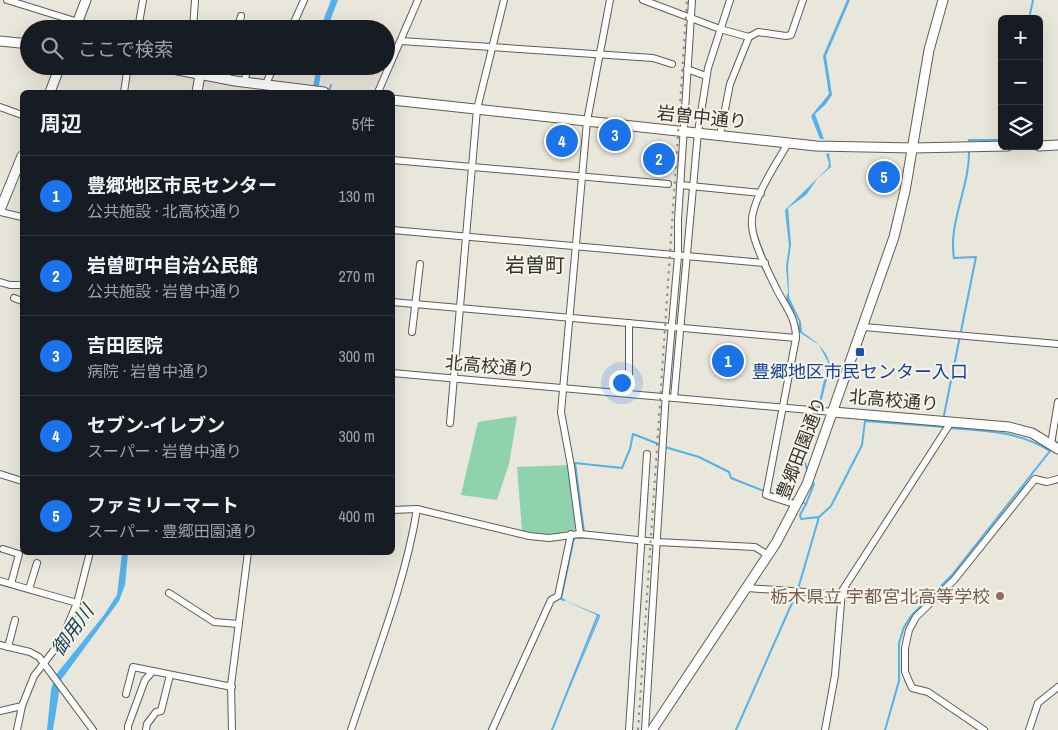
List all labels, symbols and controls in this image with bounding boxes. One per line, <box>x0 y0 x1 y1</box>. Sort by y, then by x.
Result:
map controls <box>998 15 1043 150</box>
button: + <box>998 15 1043 60</box>
search box <box>20 20 395 75</box>
icon: search <box>38 34 66 62</box>
text: ここで検索 <box>78 36 173 62</box>
button: − <box>998 60 1043 105</box>
street label: 岩曽中通り <box>656 100 748 134</box>
button: layers <box>998 105 1043 150</box>
text: 周辺 <box>40 109 82 138</box>
text: 5件 <box>352 113 375 135</box>
pin: 3 <box>599 116 631 154</box>
pin: 4 <box>546 122 578 160</box>
pin: 2 <box>643 140 675 178</box>
pin: 5 <box>868 158 900 196</box>
text: 豊郷地区市民センター <box>87 172 277 198</box>
text: 1 <box>52 185 60 207</box>
text: 130 m <box>339 185 375 207</box>
text: 公共施設 · 北高校通り <box>87 200 242 222</box>
district label: 岩曽町 <box>505 251 565 278</box>
text: 岩曽町中自治公民館 <box>87 252 258 278</box>
text: 2 <box>52 265 60 287</box>
text: 270 m <box>339 265 375 287</box>
text: 公共施設 · 岩曽中通り <box>87 280 242 302</box>
text: 吉田医院 <box>87 332 163 358</box>
pin: 1 <box>712 342 744 380</box>
text: 3 <box>52 345 60 367</box>
text: 300 m <box>339 345 375 367</box>
marker: 豊郷地区市民センター入口 <box>854 346 866 358</box>
street label: 北高校通り <box>444 350 536 382</box>
place label: 豊郷地区市民センター入口 <box>752 359 968 384</box>
text: 病院 · 岩曽中通り <box>87 360 210 382</box>
your location <box>609 370 635 396</box>
street label: 北高校通り <box>848 384 940 416</box>
street label: 豊郷田園通り <box>770 393 832 503</box>
text: セブン-イレブン <box>87 412 225 438</box>
text: 4 <box>52 425 60 447</box>
text: 300 m <box>339 425 375 447</box>
text: スーパー · 岩曽中通り <box>87 440 242 462</box>
text: ファミリーマート <box>87 492 239 518</box>
text: 5 <box>52 505 60 527</box>
text: 400 m <box>339 505 375 527</box>
text: スーパー · 豊郷田園通り <box>87 520 258 542</box>
place label: 栃木県立 宇都宮北高等学校 <box>770 584 990 609</box>
marker: 栃木県立 宇都宮北高等学校 <box>994 590 1006 602</box>
water label: 御用川 <box>45 598 100 661</box>

